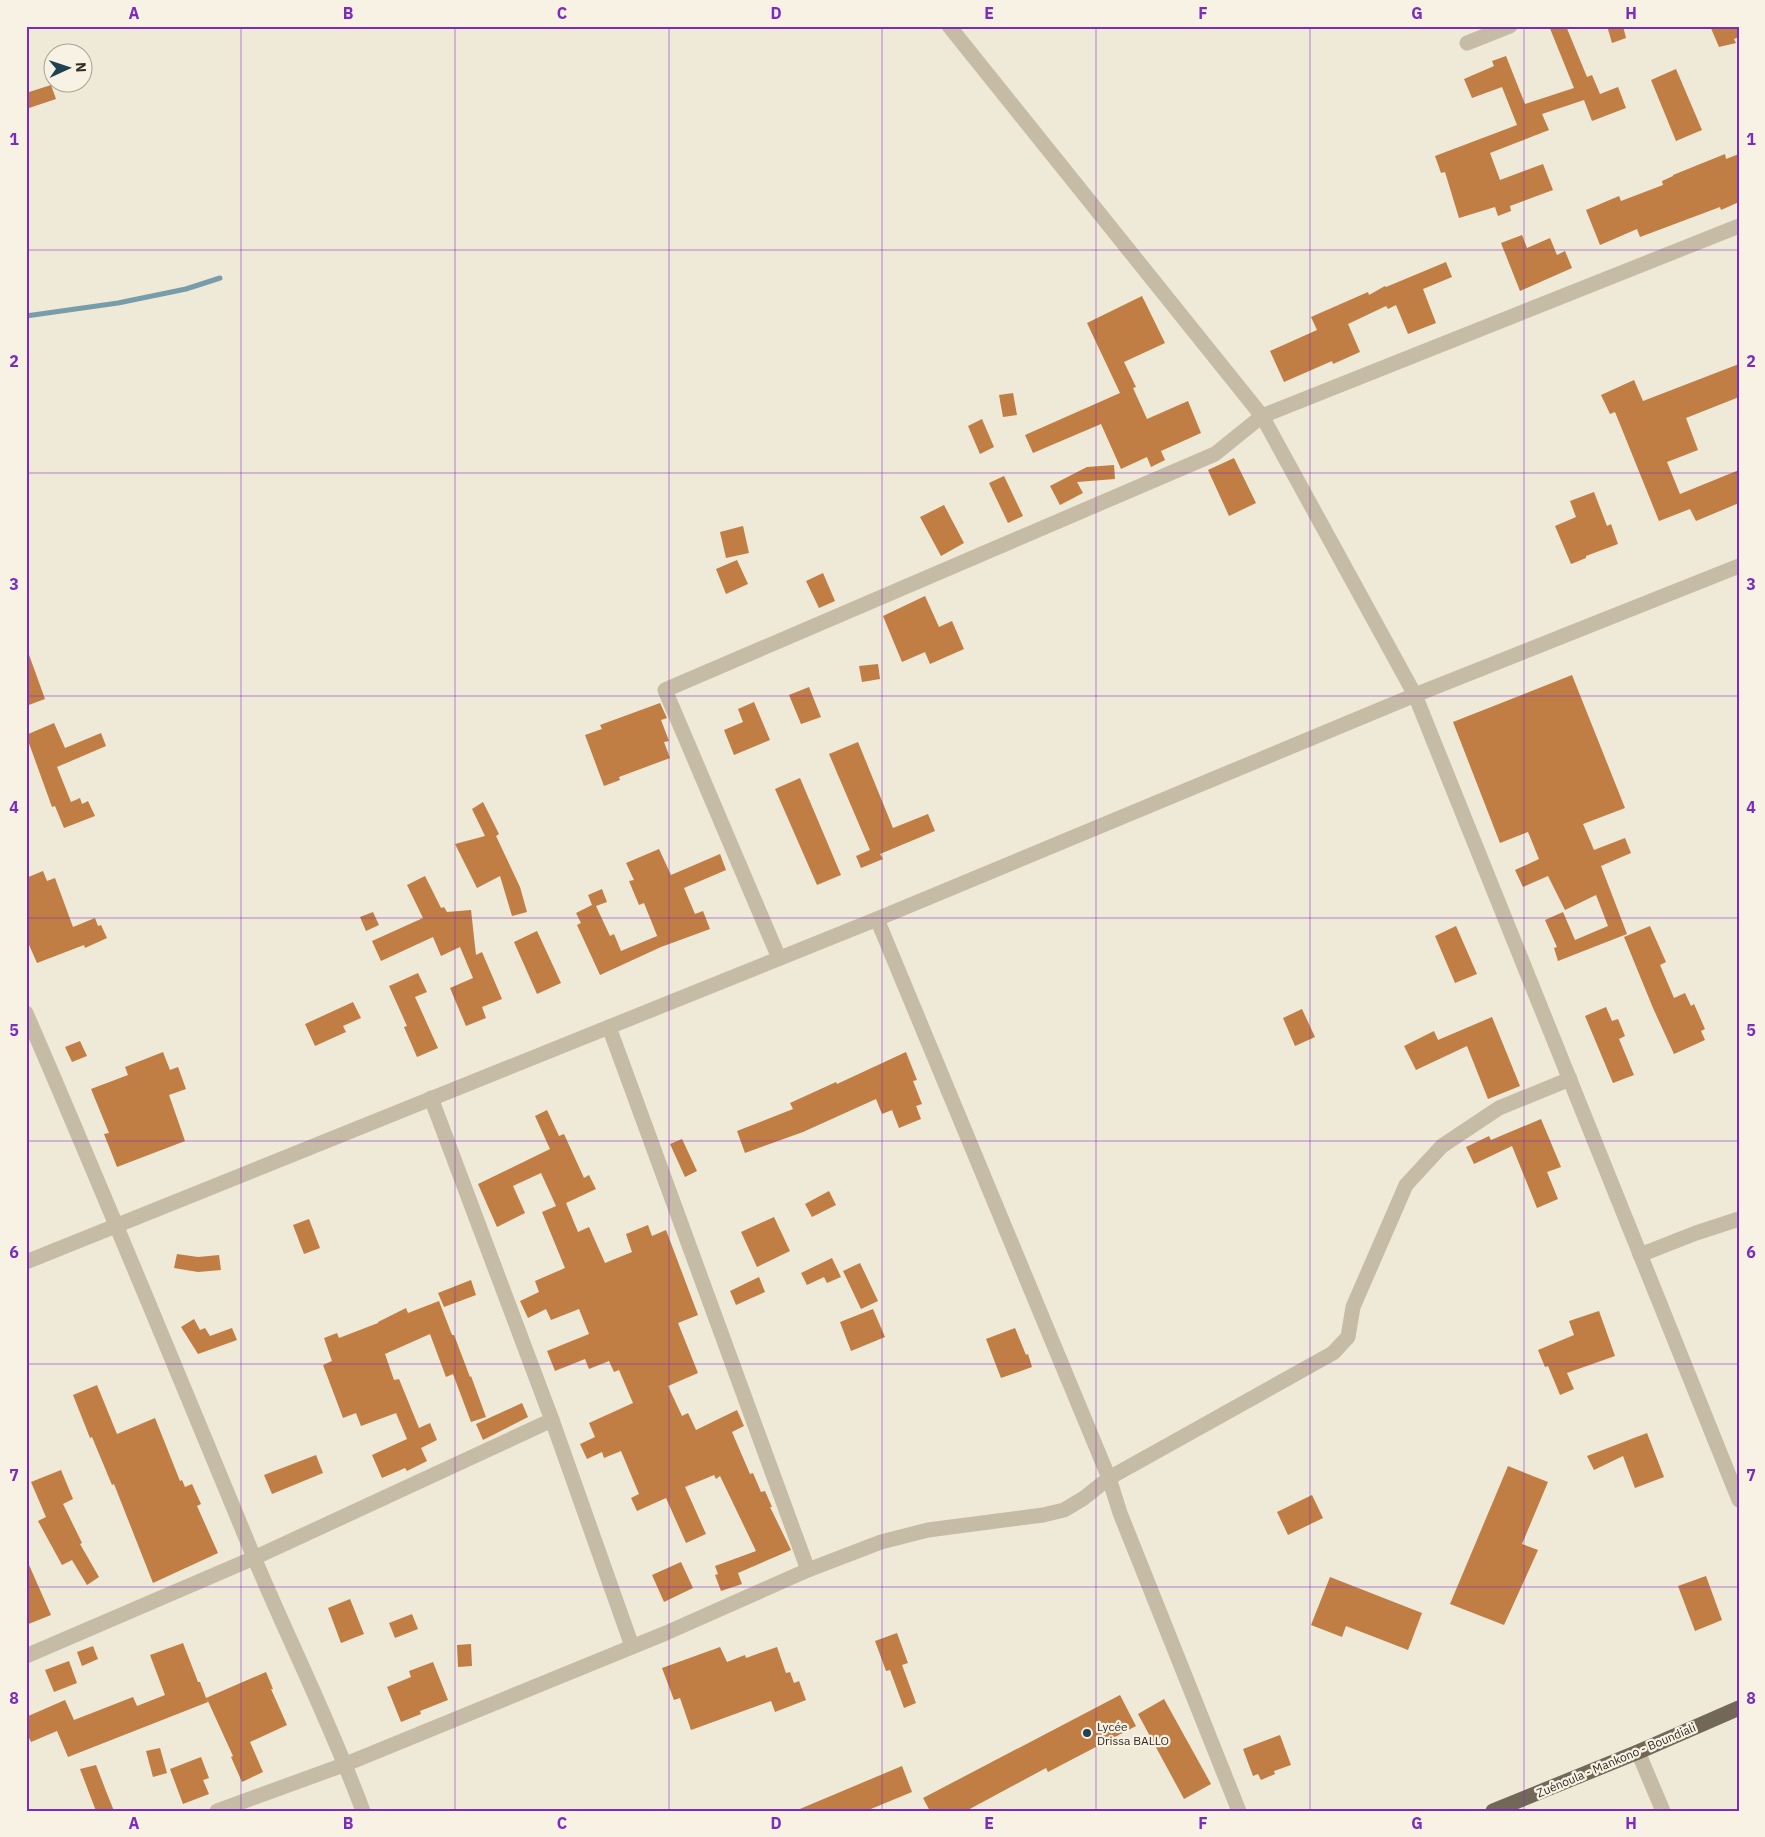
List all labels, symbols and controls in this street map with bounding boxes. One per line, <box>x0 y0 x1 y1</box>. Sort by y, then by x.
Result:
text: A <box>129 3 140 23</box>
text: B <box>343 3 354 23</box>
text: C <box>557 3 567 23</box>
text: D <box>770 3 782 23</box>
text: E <box>984 3 994 23</box>
text: F <box>1198 3 1208 23</box>
text: G <box>1411 3 1423 23</box>
text: H <box>1625 3 1637 23</box>
north arrow <box>42 42 92 92</box>
text: N <box>72 62 90 73</box>
text: 1 <box>9 129 19 149</box>
text: 1 <box>1746 129 1756 149</box>
text: 2 <box>9 351 19 371</box>
text: 2 <box>1746 351 1756 371</box>
text: 3 <box>9 574 19 594</box>
text: 3 <box>1746 574 1756 594</box>
text: 4 <box>9 797 19 817</box>
text: 4 <box>1746 797 1756 817</box>
text: 5 <box>9 1020 19 1040</box>
text: 5 <box>1746 1020 1756 1040</box>
text: 6 <box>9 1242 19 1262</box>
text: 6 <box>1746 1242 1756 1262</box>
text: 7 <box>9 1465 19 1485</box>
text: 7 <box>1746 1465 1756 1485</box>
text: 8 <box>9 1688 19 1708</box>
text: 8 <box>1746 1688 1756 1708</box>
place label: Lycée Drissa BALLO <box>1097 1719 1169 1748</box>
street label: Zuénoula - Mankono - Boundiali <box>1534 1720 1698 1800</box>
marker: Lycée Drissa BALLO <box>1081 1727 1093 1739</box>
text: A <box>129 1813 140 1833</box>
text: B <box>343 1813 354 1833</box>
text: C <box>557 1813 567 1833</box>
text: D <box>770 1813 782 1833</box>
text: E <box>984 1813 994 1833</box>
text: F <box>1198 1813 1208 1833</box>
text: G <box>1411 1813 1423 1833</box>
text: H <box>1625 1813 1637 1833</box>

